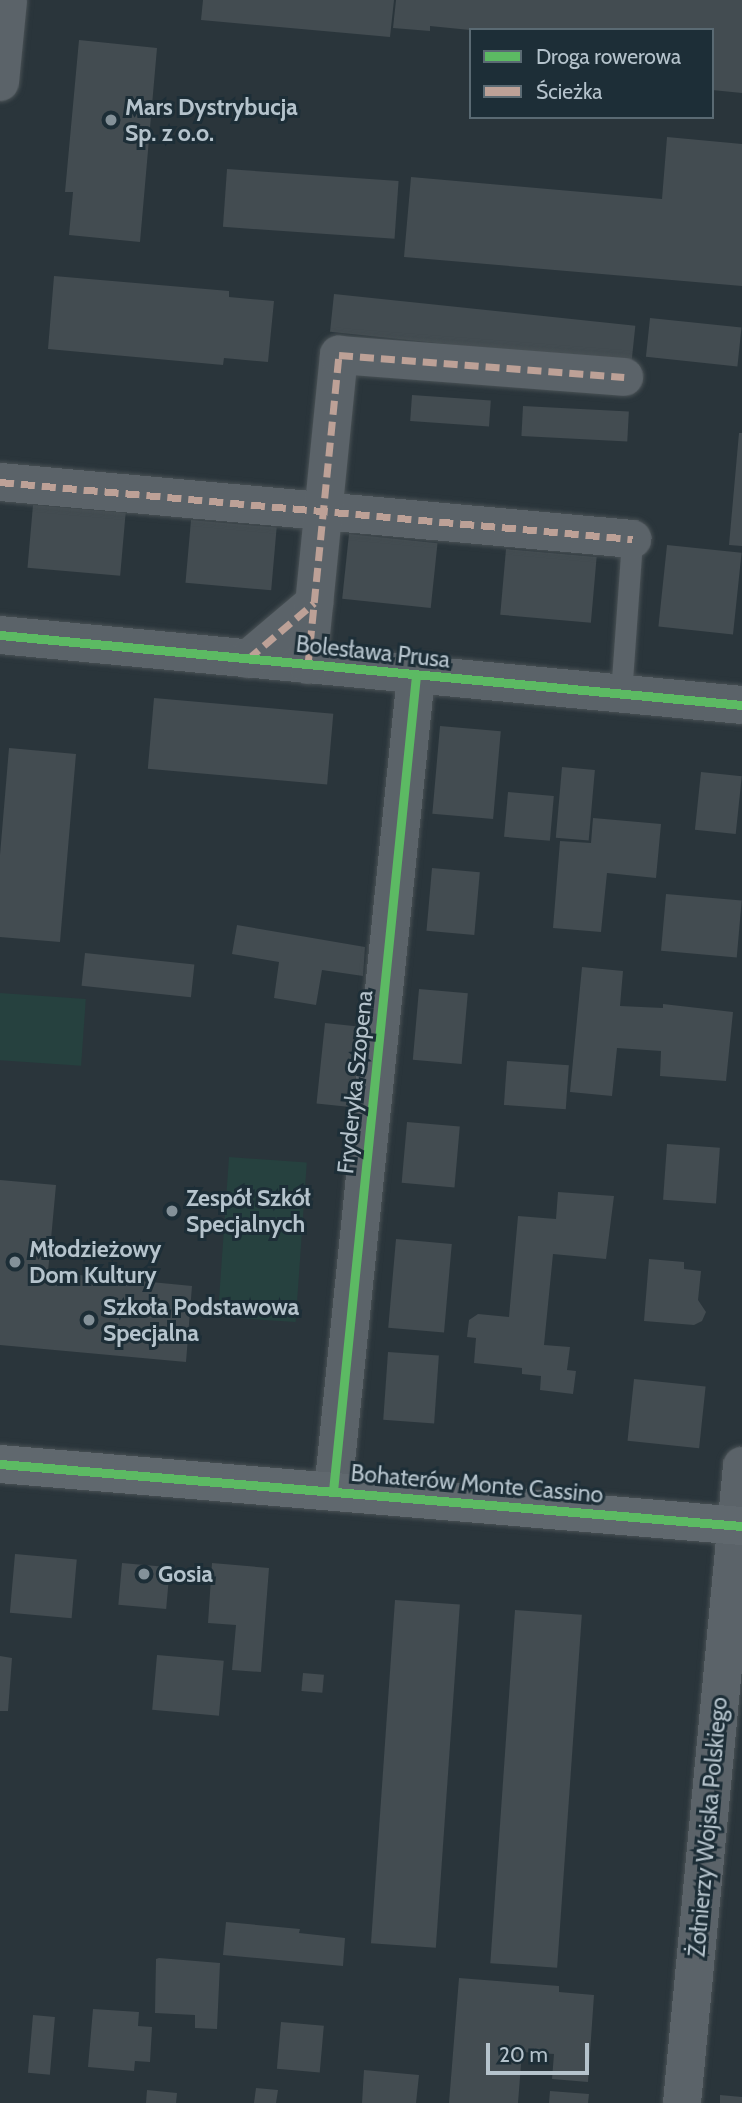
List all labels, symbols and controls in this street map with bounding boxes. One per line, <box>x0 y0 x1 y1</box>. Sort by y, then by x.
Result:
legend <box>469 28 714 119</box>
text: Droga rowerowa <box>536 44 681 69</box>
text: Ścieżka <box>536 79 602 104</box>
place label: Mars Dystrybucja Sp. z o.o. <box>125 93 298 147</box>
marker: Mars Dystrybucja Sp. z o.o. <box>103 112 119 128</box>
street label: Bolesława Prusa <box>295 630 451 674</box>
street label: Fryderyka Szopena <box>332 989 378 1175</box>
place label: Zespół Szkół Specjalnych <box>186 1184 311 1238</box>
marker: Zespół Szkół Specjalnych <box>164 1203 180 1219</box>
place label: Młodzieżowy Dom Kultury <box>29 1235 161 1289</box>
marker: Młodzieżowy Dom Kultury <box>7 1254 23 1270</box>
place label: Szkoła Podstawowa Specjalna <box>103 1293 299 1347</box>
marker: Szkoła Podstawowa Specjalna <box>81 1312 97 1328</box>
street label: Bohaterów Monte Cassino <box>350 1459 604 1509</box>
place label: Gosia <box>158 1560 213 1588</box>
marker: Gosia <box>136 1566 152 1582</box>
street label: Żołnierzy Wojska Polskiego <box>683 1696 733 1958</box>
scale bar <box>490 2030 593 2074</box>
text: 20 m <box>499 2042 548 2067</box>

